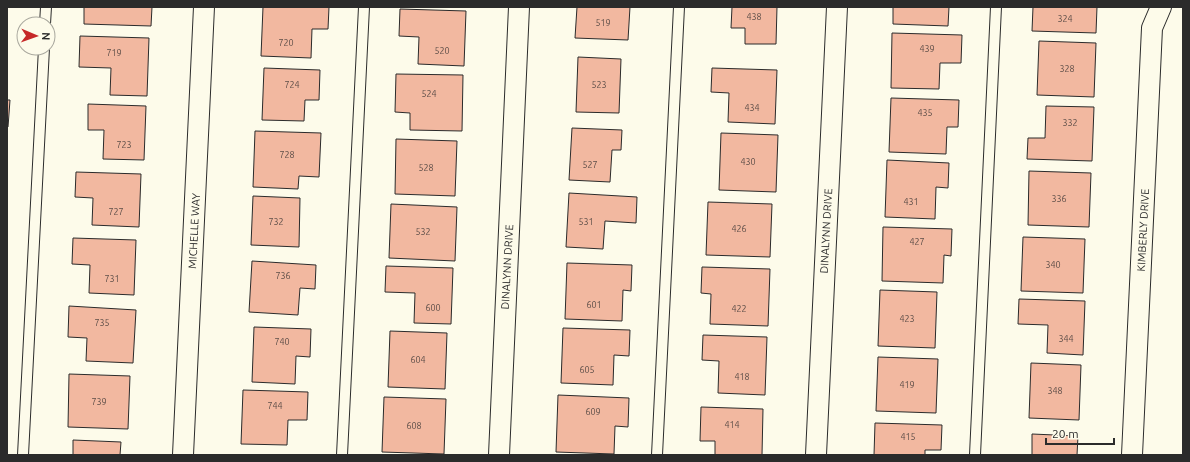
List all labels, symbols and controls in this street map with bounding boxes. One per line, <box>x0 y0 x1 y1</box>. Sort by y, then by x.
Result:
house number: 438 <box>746 12 762 22</box>
house number: 324 <box>1057 14 1073 24</box>
north arrow <box>16 16 56 56</box>
house number: 519 <box>595 18 611 28</box>
text: N <box>40 32 52 41</box>
house number: 720 <box>278 38 294 48</box>
house number: 439 <box>919 44 935 54</box>
house number: 520 <box>434 46 450 56</box>
house number: 719 <box>106 48 122 58</box>
house number: 328 <box>1059 64 1075 74</box>
house number: 724 <box>284 80 300 90</box>
house number: 523 <box>591 80 607 90</box>
house number: 524 <box>421 89 437 99</box>
house number: 434 <box>744 103 760 113</box>
house number: 435 <box>917 108 933 118</box>
house number: 332 <box>1062 118 1078 128</box>
house number: 723 <box>116 140 132 150</box>
house number: 728 <box>279 150 295 160</box>
house number: 430 <box>740 157 756 167</box>
house number: 527 <box>582 160 598 170</box>
house number: 528 <box>418 163 434 173</box>
street label: DINALYNN DRIVE <box>818 188 834 274</box>
street label: KIMBERLY DRIVE <box>1135 188 1151 272</box>
street label: MICHELLE WAY <box>186 192 202 269</box>
house number: 336 <box>1051 194 1067 204</box>
house number: 431 <box>903 197 919 207</box>
house number: 727 <box>108 207 124 217</box>
house number: 732 <box>268 217 284 227</box>
house number: 531 <box>578 217 594 227</box>
street label: DINALYNN DRIVE <box>499 224 515 310</box>
house number: 426 <box>731 224 747 234</box>
house number: 532 <box>415 227 431 237</box>
house number: 427 <box>909 237 925 247</box>
house number: 340 <box>1045 260 1061 270</box>
house number: 736 <box>275 271 291 281</box>
house number: 731 <box>104 274 120 284</box>
house number: 601 <box>586 300 602 310</box>
house number: 600 <box>425 303 441 313</box>
house number: 422 <box>731 304 747 314</box>
house number: 423 <box>899 314 915 324</box>
house number: 735 <box>94 318 110 328</box>
house number: 344 <box>1058 334 1074 344</box>
house number: 740 <box>274 337 290 347</box>
house number: 604 <box>410 355 426 365</box>
house number: 605 <box>579 365 595 375</box>
house number: 418 <box>734 372 750 382</box>
house number: 419 <box>899 380 915 390</box>
house number: 348 <box>1047 386 1063 396</box>
house number: 739 <box>91 397 107 407</box>
house number: 744 <box>267 401 283 411</box>
house number: 609 <box>585 407 601 417</box>
house number: 414 <box>724 420 740 430</box>
scale bar <box>1046 420 1114 446</box>
house number: 608 <box>406 421 422 431</box>
text: 20 m <box>1052 427 1079 440</box>
house number: 415 <box>900 432 916 442</box>

